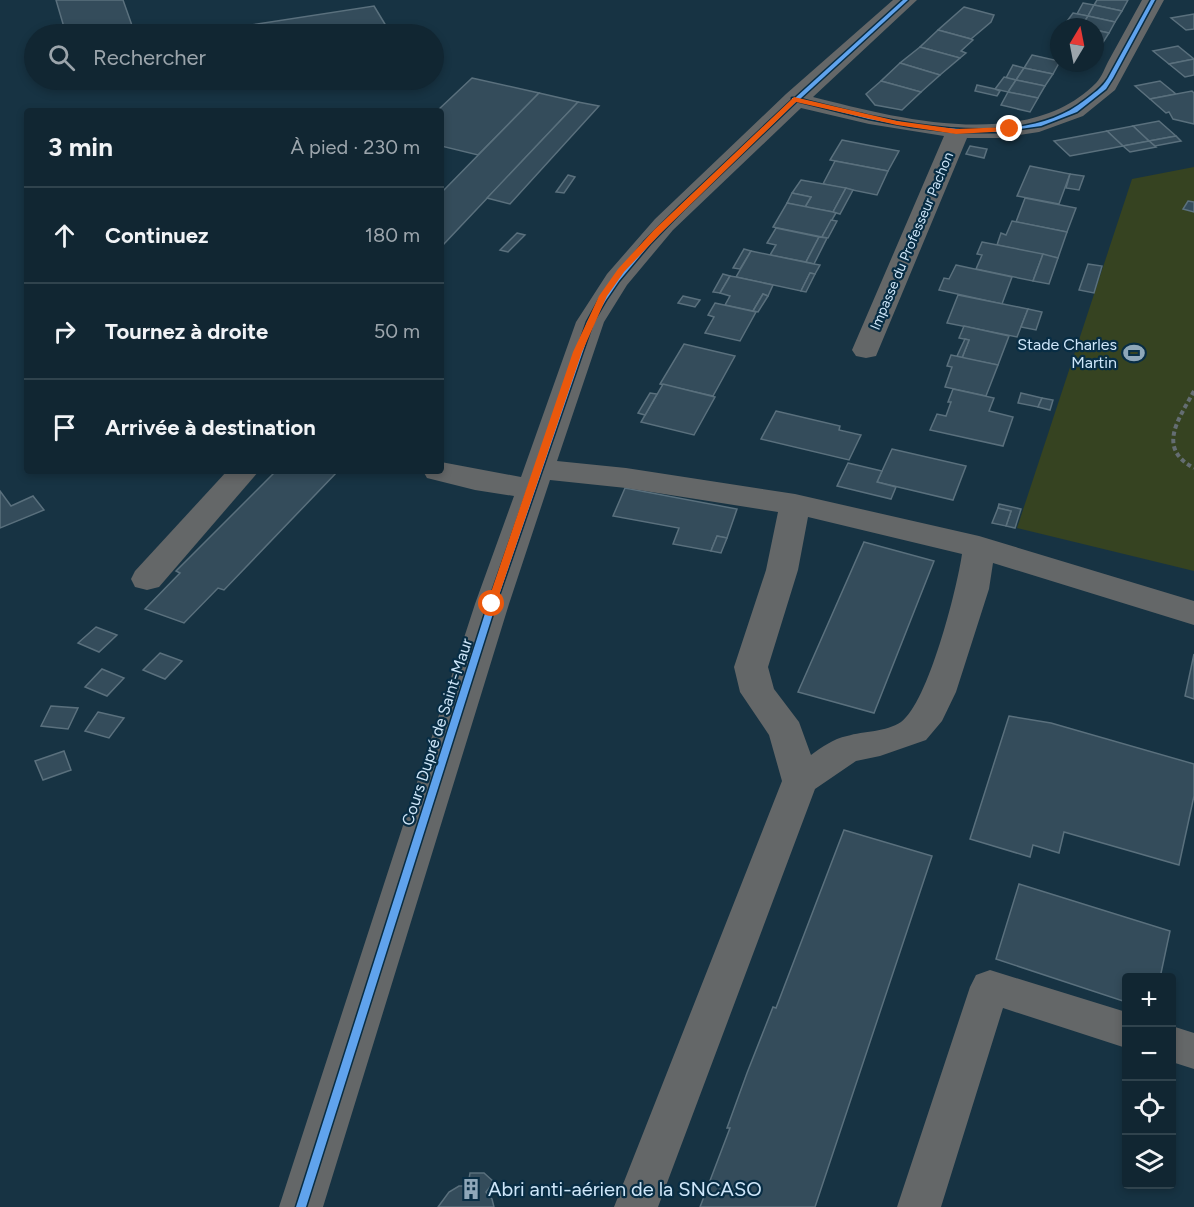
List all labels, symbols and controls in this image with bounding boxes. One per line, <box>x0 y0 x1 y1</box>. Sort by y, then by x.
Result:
north arrow <box>1050 18 1104 72</box>
search box <box>24 24 444 90</box>
icon: search <box>45 41 78 74</box>
text: Rechercher <box>93 44 206 71</box>
route end <box>996 115 1022 141</box>
text: 3 min <box>48 131 113 163</box>
text: À pied · 230 m <box>291 135 420 159</box>
street label: Impasse du Professeur Pachon <box>867 149 957 332</box>
icon: ahead <box>48 219 81 252</box>
text: Continuez <box>105 222 209 249</box>
text: 180 m <box>365 223 420 247</box>
icon: right <box>48 315 81 348</box>
text: Tournez à droite <box>105 318 268 345</box>
text: 50 m <box>374 319 420 343</box>
place label: Stade Charles Martin <box>1017 335 1117 372</box>
sports icon: Stade Charles Martin <box>1122 341 1146 365</box>
icon: arrive <box>48 411 81 444</box>
text: Arrivée à destination <box>105 414 316 441</box>
route start <box>478 590 504 616</box>
street label: Cours Dupré de Saint-Maur <box>398 636 476 828</box>
map controls <box>1122 973 1176 1189</box>
button: + <box>1122 973 1176 1027</box>
button: − <box>1122 1027 1176 1081</box>
button: locate <box>1122 1081 1176 1135</box>
button: layers <box>1122 1135 1176 1189</box>
building icon: Abri anti-aérien de la SNCASO <box>459 1177 483 1201</box>
place label: Abri anti-aérien de la SNCASO <box>488 1177 762 1201</box>

